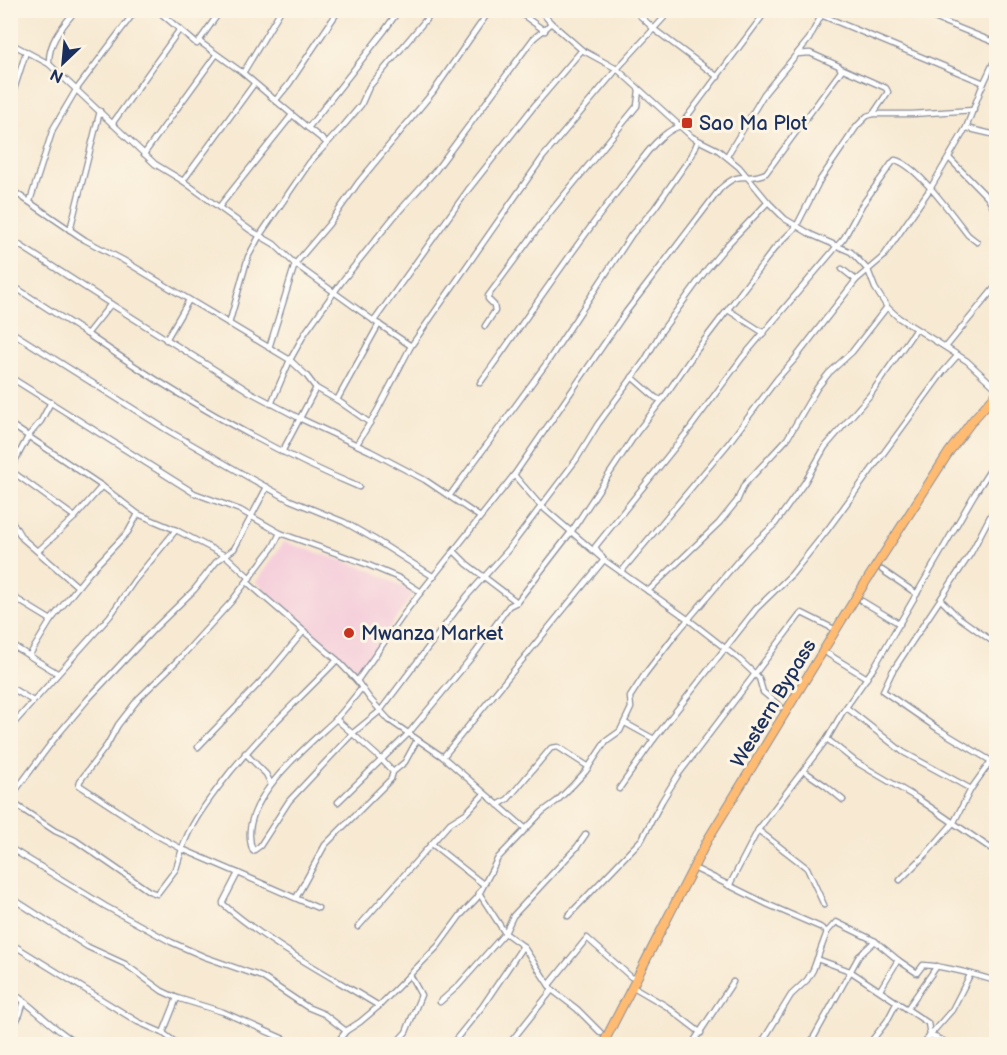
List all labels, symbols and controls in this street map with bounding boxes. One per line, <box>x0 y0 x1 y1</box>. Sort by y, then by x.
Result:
north arrow <box>33 33 93 93</box>
text: N <box>48 64 67 86</box>
place label: Sao Ma Plot <box>699 112 807 136</box>
marker: Sao Ma Plot <box>680 116 694 130</box>
place label: Mwanza Market <box>361 622 503 646</box>
marker: Mwanza Market <box>342 626 356 640</box>
street label: Western Bypass <box>726 635 822 772</box>

